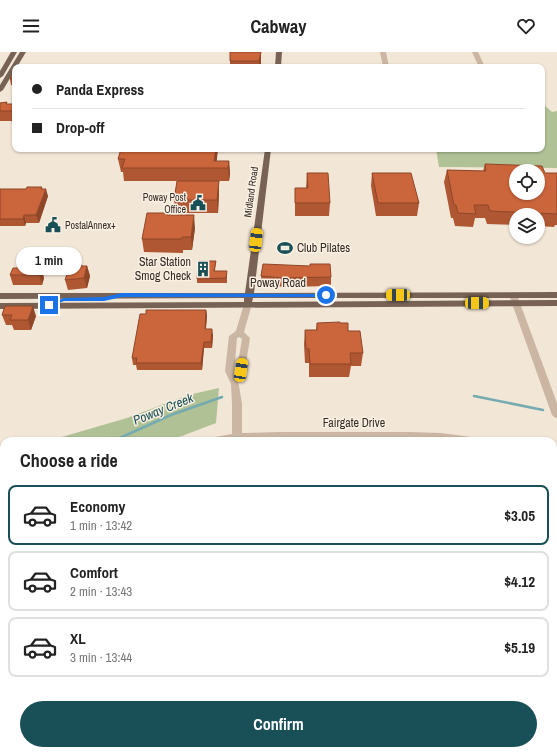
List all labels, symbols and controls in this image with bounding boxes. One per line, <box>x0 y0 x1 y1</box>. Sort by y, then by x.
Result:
text: Cabway <box>251 14 306 39</box>
icon: menu <box>20 15 42 37</box>
icon: heart <box>515 15 537 37</box>
text: Panda Express <box>56 79 144 100</box>
text: Drop-off <box>56 117 105 138</box>
map controls <box>509 164 545 244</box>
button: locate <box>509 164 545 200</box>
street label: Midland Road <box>241 166 261 218</box>
place label: Poway Post Office <box>143 191 187 216</box>
public building icon: Poway Post Office <box>189 194 207 212</box>
button: layers <box>509 208 545 244</box>
public building icon: PostalAnnex+ <box>44 216 62 234</box>
place label: PostalAnnex+ <box>65 219 116 232</box>
car <box>249 227 263 253</box>
sports icon: Club Pilates <box>276 239 294 257</box>
place label: Club Pilates <box>297 240 350 256</box>
callout: 1 min <box>16 247 82 275</box>
text: 1 min <box>35 252 63 269</box>
place label: Star Station Smog Check <box>135 254 191 284</box>
building icon: Star Station Smog Check <box>194 260 212 278</box>
street label: Poway Road <box>250 275 306 291</box>
route start <box>317 286 335 304</box>
car <box>386 289 410 301</box>
route end <box>40 296 58 314</box>
car <box>465 297 489 309</box>
car <box>233 357 249 383</box>
water label: Poway Creek <box>130 389 196 429</box>
street label: Fairgate Drive <box>323 415 385 431</box>
text: Choose a ride <box>20 448 118 473</box>
text: Economy <box>70 496 125 517</box>
icon: car <box>22 497 58 533</box>
text: $3.05 <box>504 505 535 526</box>
text: 1 min · 13:42 <box>70 517 132 534</box>
text: Comfort <box>70 562 118 583</box>
icon: car <box>22 563 58 599</box>
text: $4.12 <box>504 571 535 592</box>
text: 2 min · 13:43 <box>70 583 132 600</box>
text: XL <box>70 628 86 649</box>
icon: car <box>22 629 58 665</box>
text: $5.19 <box>504 637 535 658</box>
text: 3 min · 13:44 <box>70 649 132 666</box>
button: Confirm <box>20 701 537 747</box>

